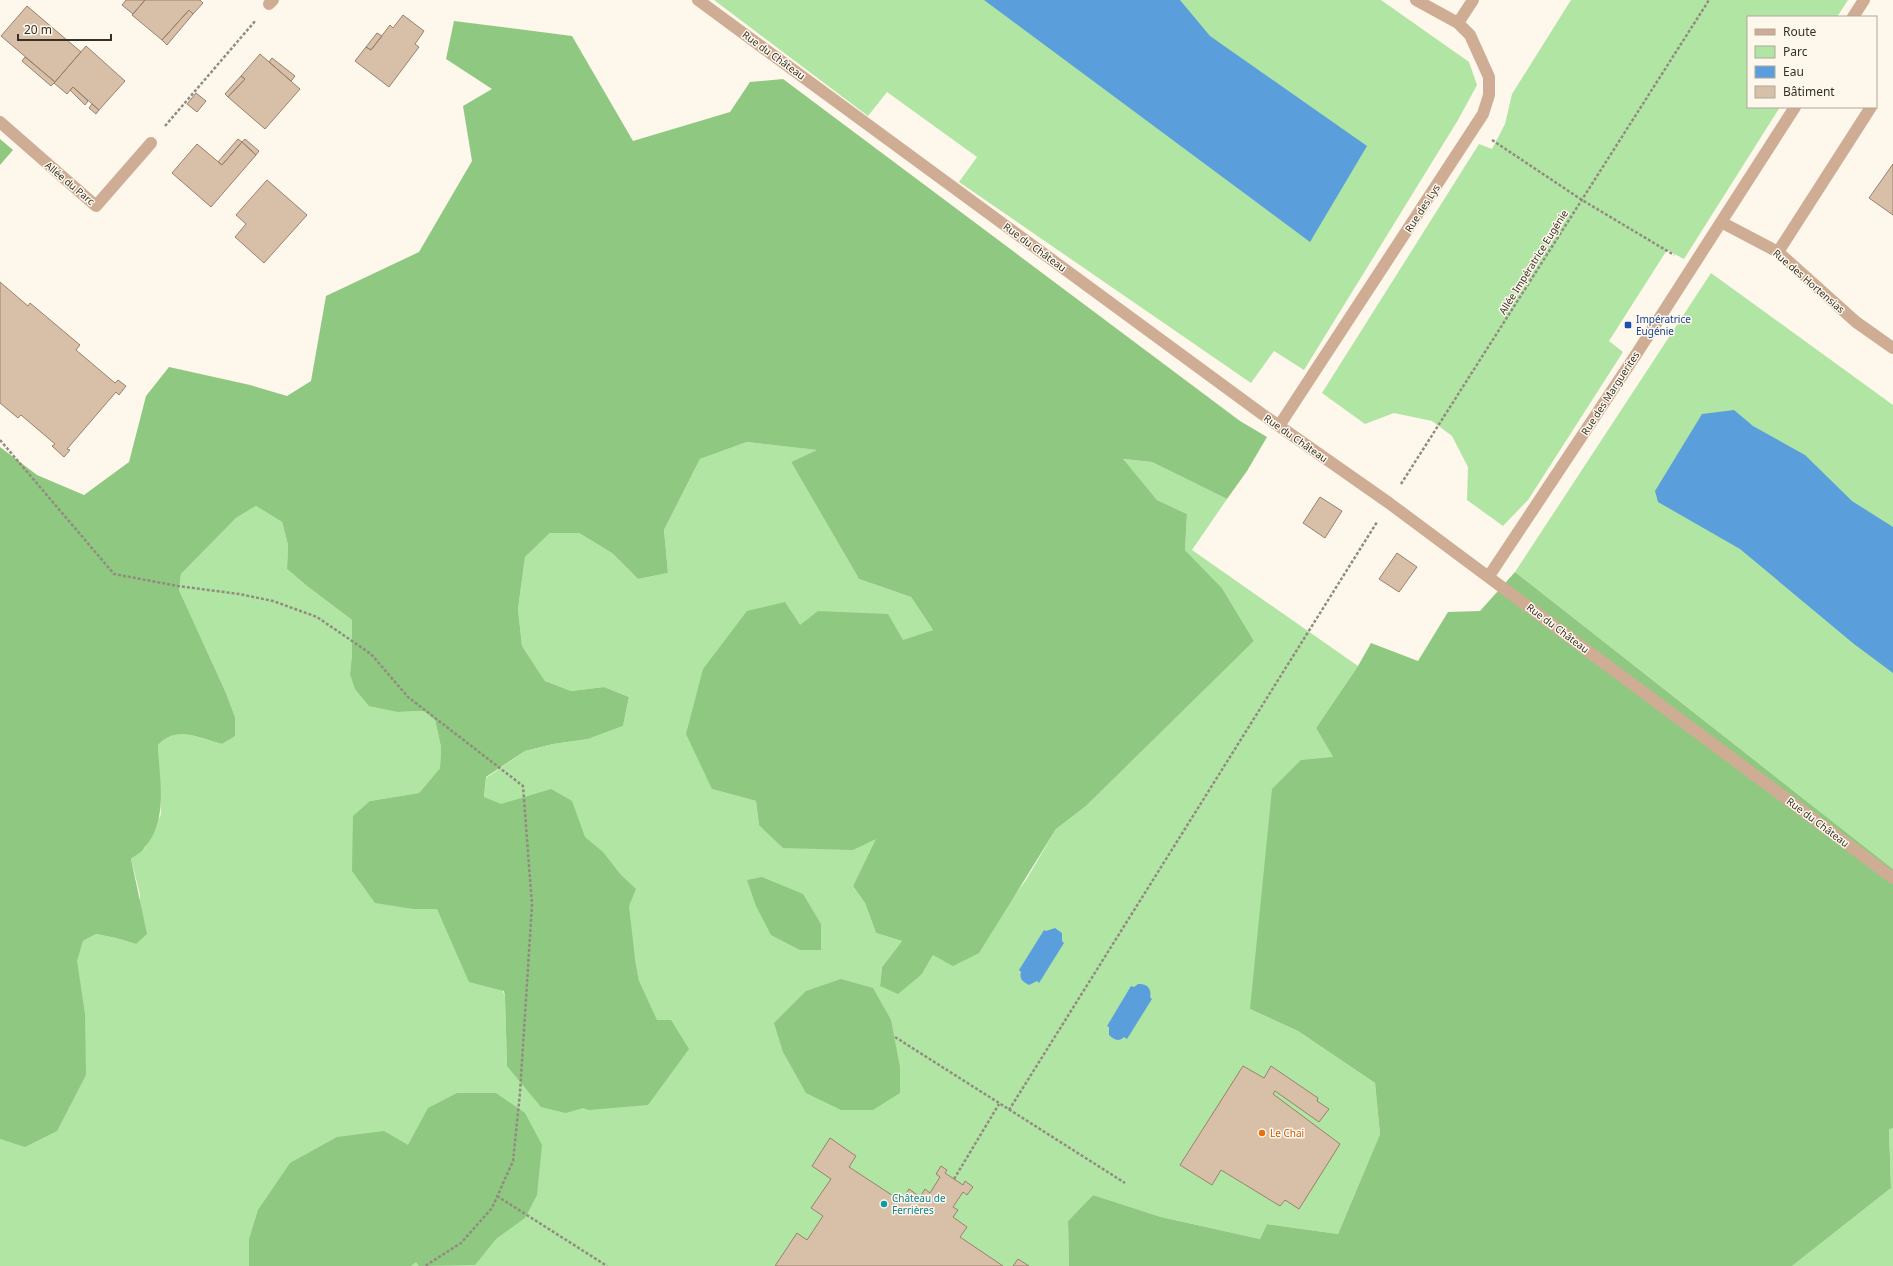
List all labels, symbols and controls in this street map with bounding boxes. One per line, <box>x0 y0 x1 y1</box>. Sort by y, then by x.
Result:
scale bar <box>18 16 111 42</box>
legend <box>1747 16 1877 108</box>
text: 20 m <box>24 21 52 38</box>
text: Route <box>1783 23 1816 40</box>
street label: Rue du Château <box>740 27 808 83</box>
text: Parc <box>1783 43 1808 60</box>
text: Eau <box>1783 63 1804 80</box>
text: Bâtiment <box>1783 83 1835 100</box>
street label: Allée du Parc <box>42 158 98 208</box>
street label: Rue des Lys <box>1401 181 1443 235</box>
street label: Allée Impératrice Eugénie <box>1495 207 1571 317</box>
street label: Rue du Château <box>1001 219 1069 275</box>
street label: Rue des Hortensias <box>1770 246 1848 316</box>
place label: Impératrice Eugénie <box>1636 312 1691 338</box>
marker: Impératrice Eugénie <box>1623 320 1633 330</box>
street label: Rue des Marguerites <box>1578 348 1642 438</box>
street label: Rue du Château <box>1261 411 1331 465</box>
street label: Rue du Château <box>1524 600 1592 656</box>
street label: Rue du Château <box>1784 794 1852 850</box>
place label: Le Chai <box>1270 1126 1304 1140</box>
marker: Le Chai <box>1257 1128 1267 1138</box>
place label: Château de Ferrières <box>892 1191 946 1217</box>
marker: Château de Ferrières <box>879 1199 889 1209</box>

